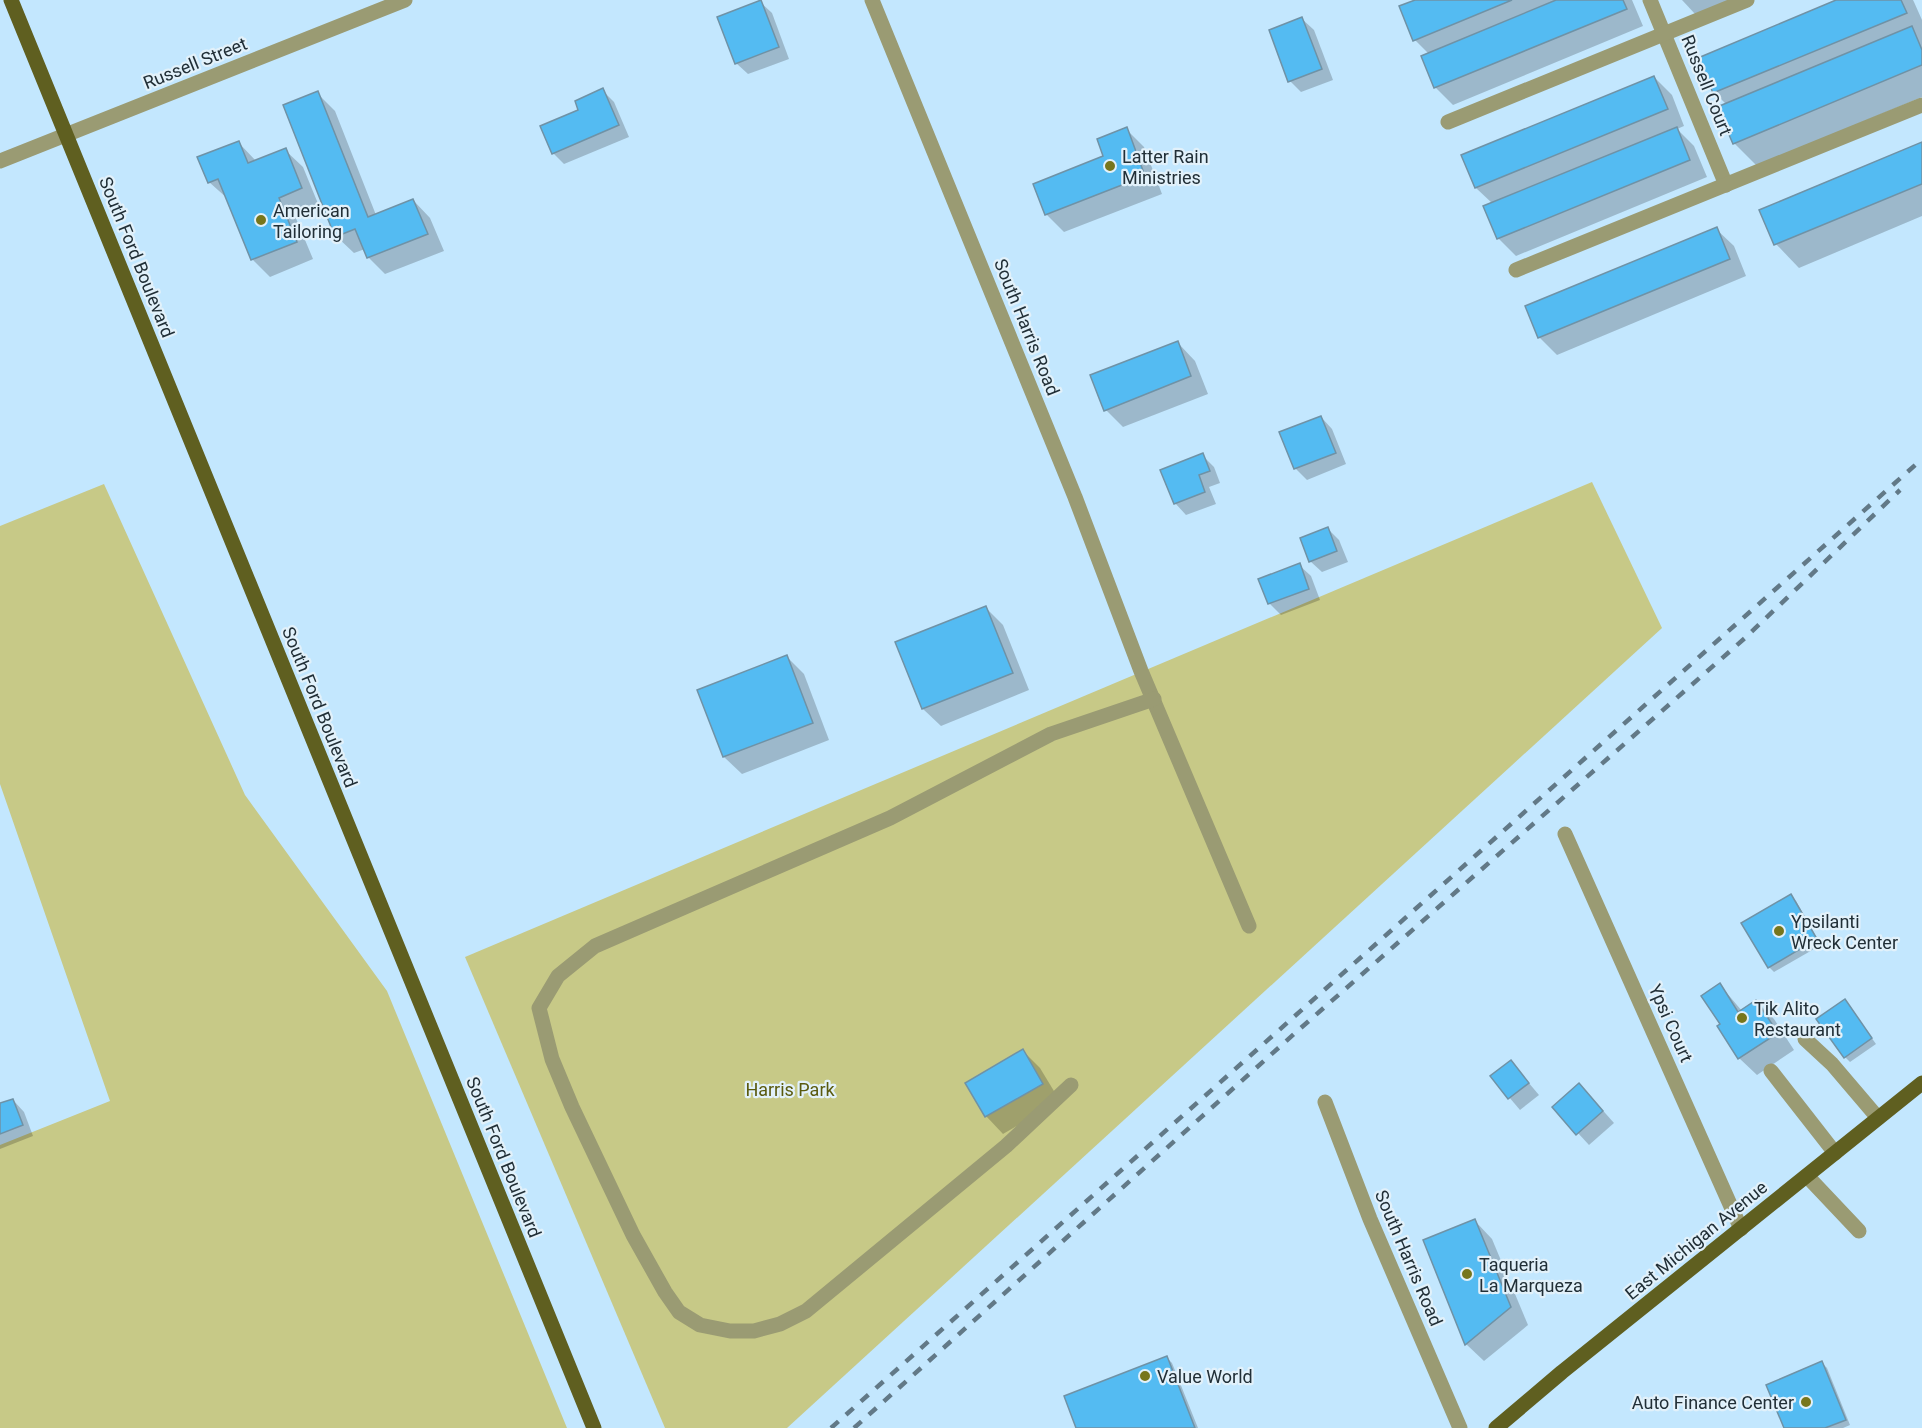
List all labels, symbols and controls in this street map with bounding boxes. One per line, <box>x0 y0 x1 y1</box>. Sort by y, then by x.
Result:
street label: Russell Court <box>1677 32 1737 138</box>
street label: Russell Street <box>140 33 250 93</box>
place label: Latter Rain Ministries <box>1122 146 1209 188</box>
marker: Latter Rain Ministries <box>1103 159 1117 173</box>
street label: South Ford Boulevard <box>95 174 179 340</box>
place label: American Tailoring <box>273 200 350 242</box>
marker: American Tailoring <box>254 213 268 227</box>
street label: South Harris Road <box>990 256 1064 398</box>
street label: South Ford Boulevard <box>278 624 362 790</box>
place label: Ypsilanti Wreck Center <box>1791 911 1898 953</box>
marker: Ypsilanti Wreck Center <box>1772 924 1786 938</box>
street label: Ypsi Court <box>1645 981 1698 1065</box>
place label: Tik Alito Restaurant <box>1754 998 1841 1040</box>
marker: Tik Alito Restaurant <box>1735 1011 1749 1025</box>
street label: South Ford Boulevard <box>462 1074 546 1240</box>
park label: Harris Park <box>745 1079 835 1100</box>
street label: East Michigan Avenue <box>1621 1176 1771 1304</box>
street label: South Harris Road <box>1371 1187 1447 1329</box>
place label: Taqueria La Marqueza <box>1479 1254 1583 1296</box>
marker: Taqueria La Marqueza <box>1460 1267 1474 1281</box>
place label: Value World <box>1157 1366 1253 1387</box>
marker: Value World <box>1138 1369 1152 1383</box>
place label: Auto Finance Center <box>1632 1392 1794 1413</box>
marker: Auto Finance Center <box>1799 1395 1813 1409</box>

